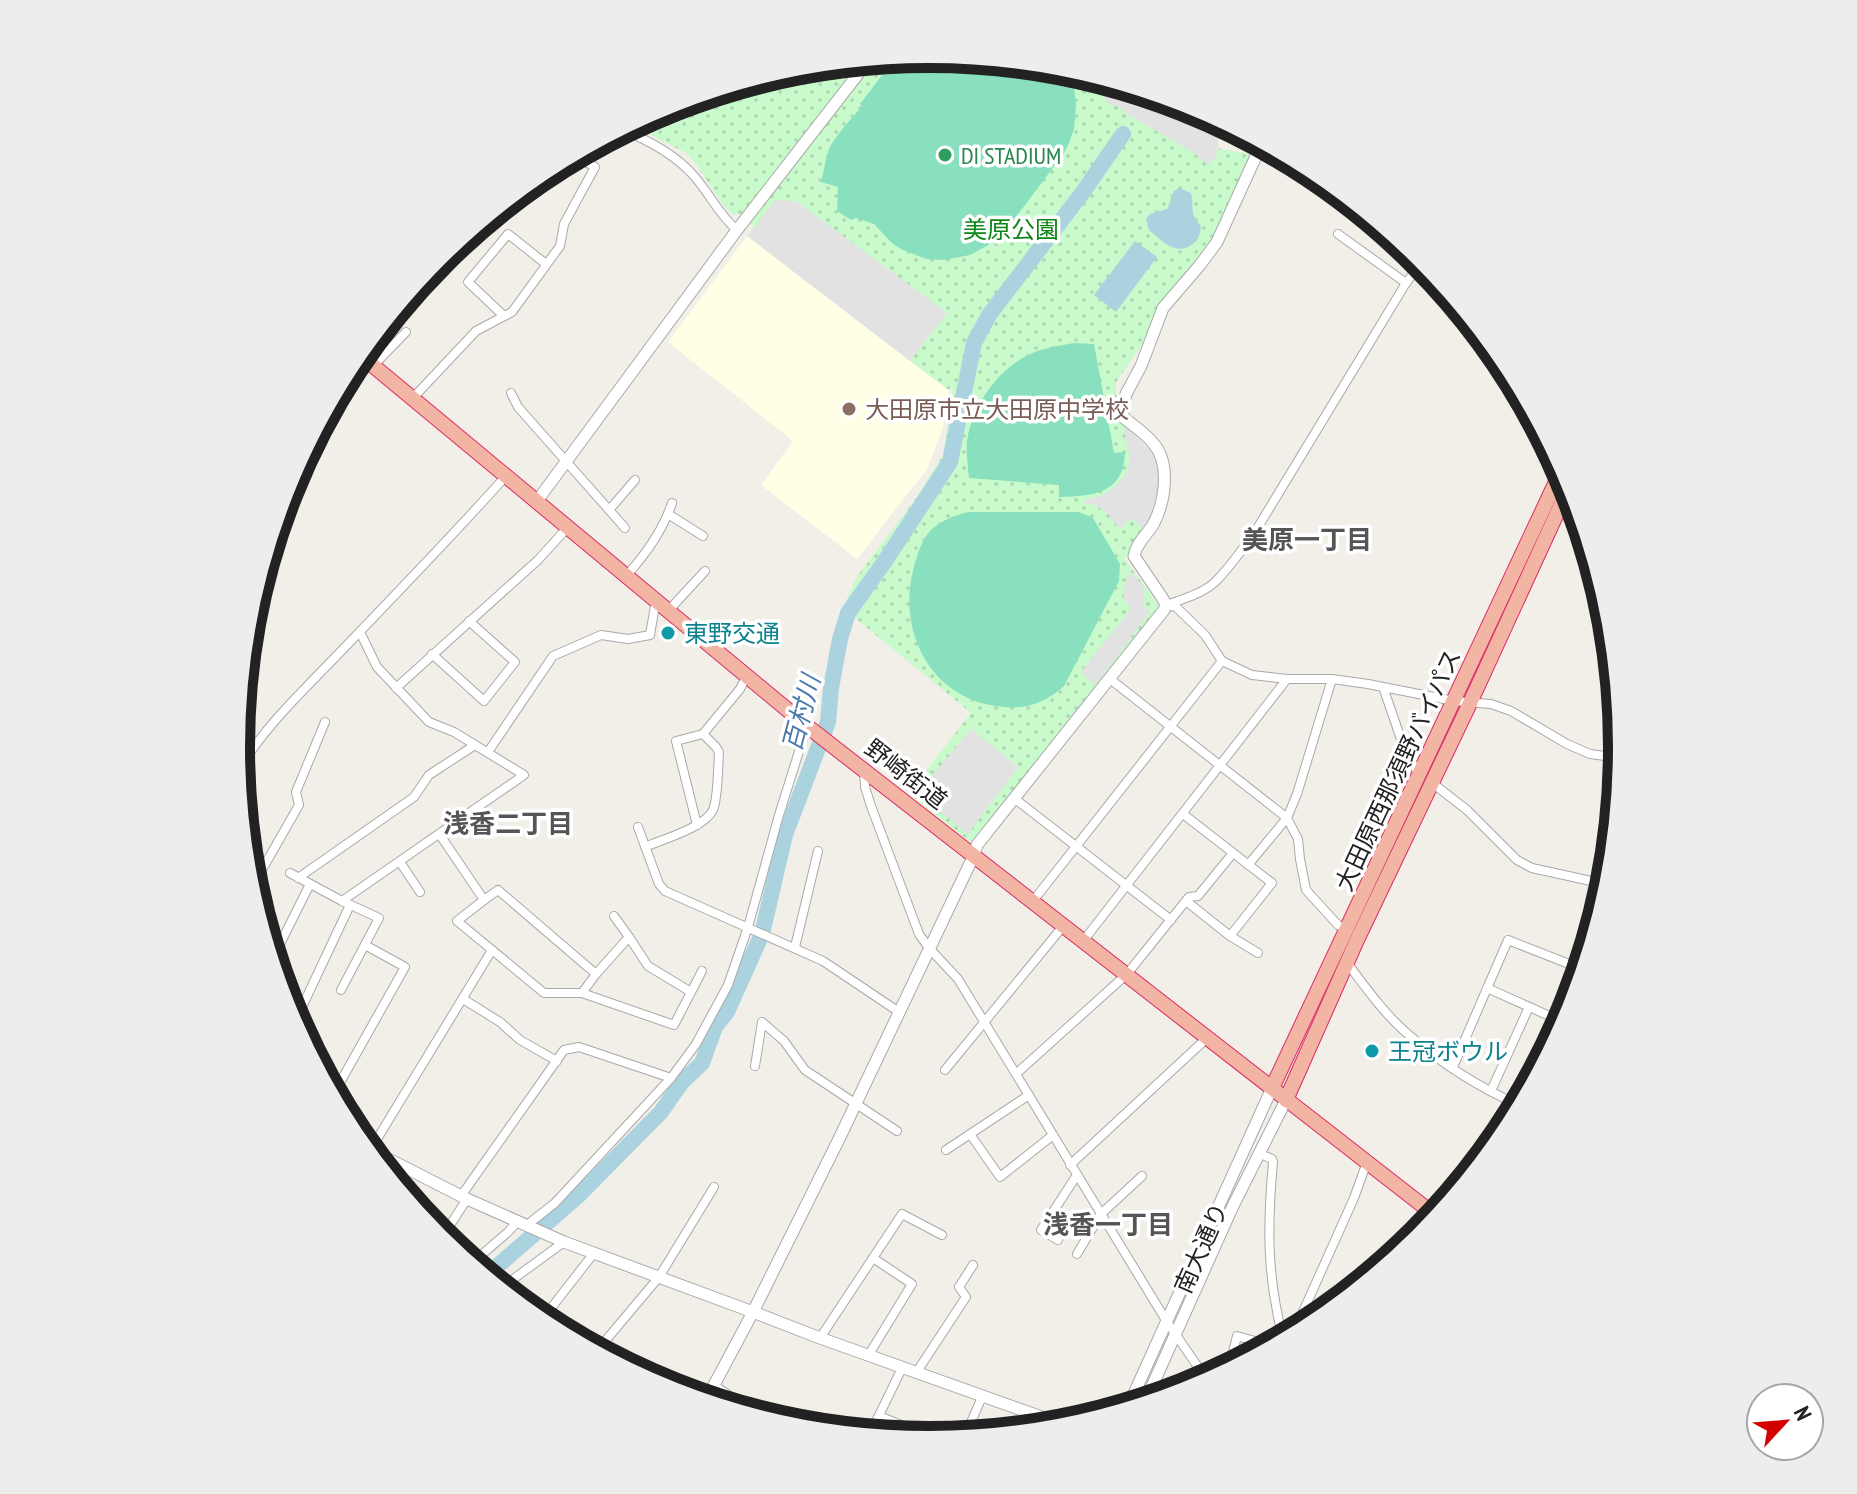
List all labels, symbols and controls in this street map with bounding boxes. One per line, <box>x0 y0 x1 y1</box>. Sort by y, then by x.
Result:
place label: DI STADIUM <box>961 140 1061 171</box>
marker: DI STADIUM <box>936 146 954 164</box>
park label: 美原公園 <box>963 214 1059 245</box>
place label: 大田原市立大田原中学校 <box>865 394 1129 425</box>
marker: 大田原市立大田原中学校 <box>840 400 858 418</box>
district label: 美原一丁目 <box>1242 523 1372 556</box>
place label: 東野交通 <box>684 618 780 649</box>
marker: 東野交通 <box>659 624 677 642</box>
street label: 大田原西那須野バイパス <box>1328 644 1468 896</box>
water label: 百村川 <box>775 668 828 755</box>
street label: 野崎街道 <box>859 732 953 816</box>
district label: 浅香二丁目 <box>443 807 573 840</box>
place label: 王冠ボウル <box>1388 1036 1508 1067</box>
marker: 王冠ボウル <box>1363 1042 1381 1060</box>
street label: 南大通り <box>1167 1198 1235 1298</box>
district label: 浅香一丁目 <box>1043 1208 1173 1241</box>
north arrow <box>1745 1382 1825 1462</box>
text: N <box>1788 1402 1818 1425</box>

